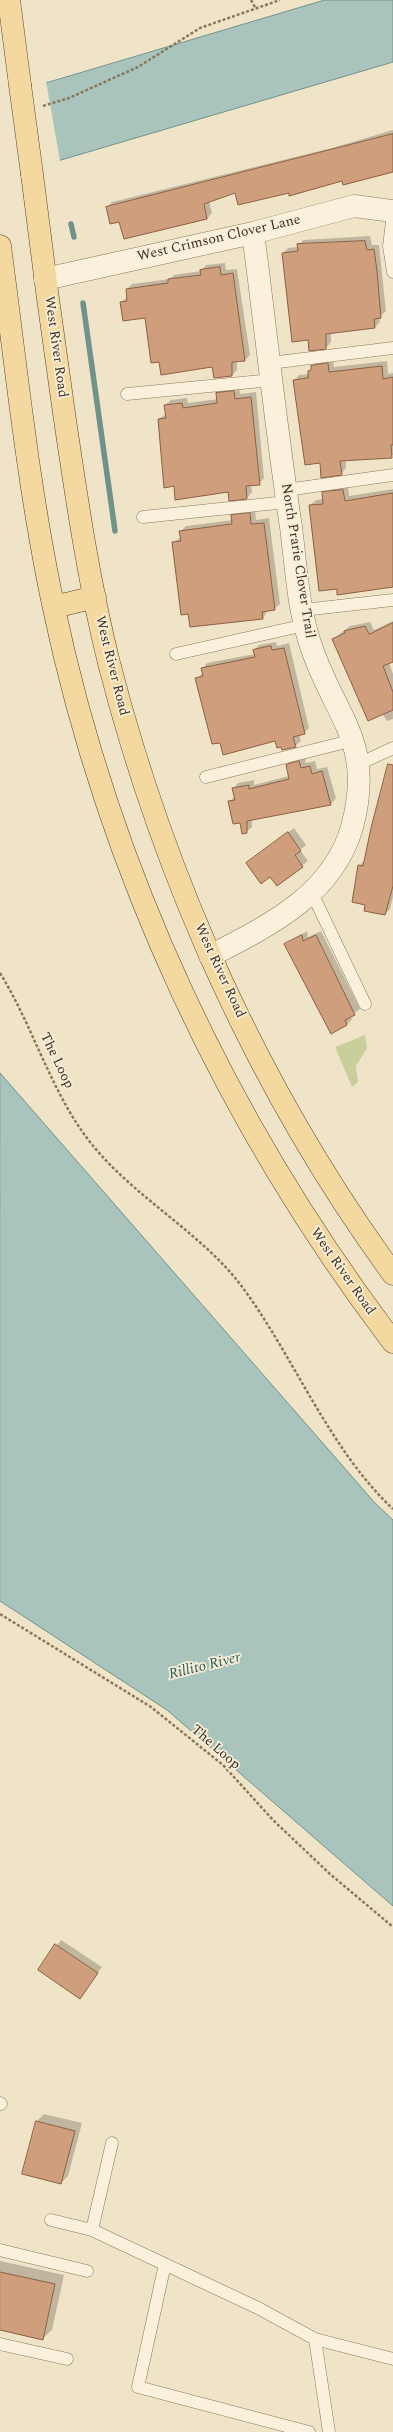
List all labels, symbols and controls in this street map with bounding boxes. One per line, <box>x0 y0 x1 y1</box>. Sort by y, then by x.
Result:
street label: West Crimson Clover Lane <box>136 212 302 266</box>
street label: West River Road <box>40 295 70 399</box>
street label: North Prarie Clover Trail <box>276 482 318 640</box>
street label: West River Road <box>90 614 132 718</box>
street label: West River Road <box>190 921 248 1021</box>
street label: The Loop <box>35 1030 77 1092</box>
street label: West River Road <box>306 1225 378 1319</box>
water label: Rillito River <box>167 1649 243 1685</box>
street label: The Loop <box>187 1722 243 1774</box>

